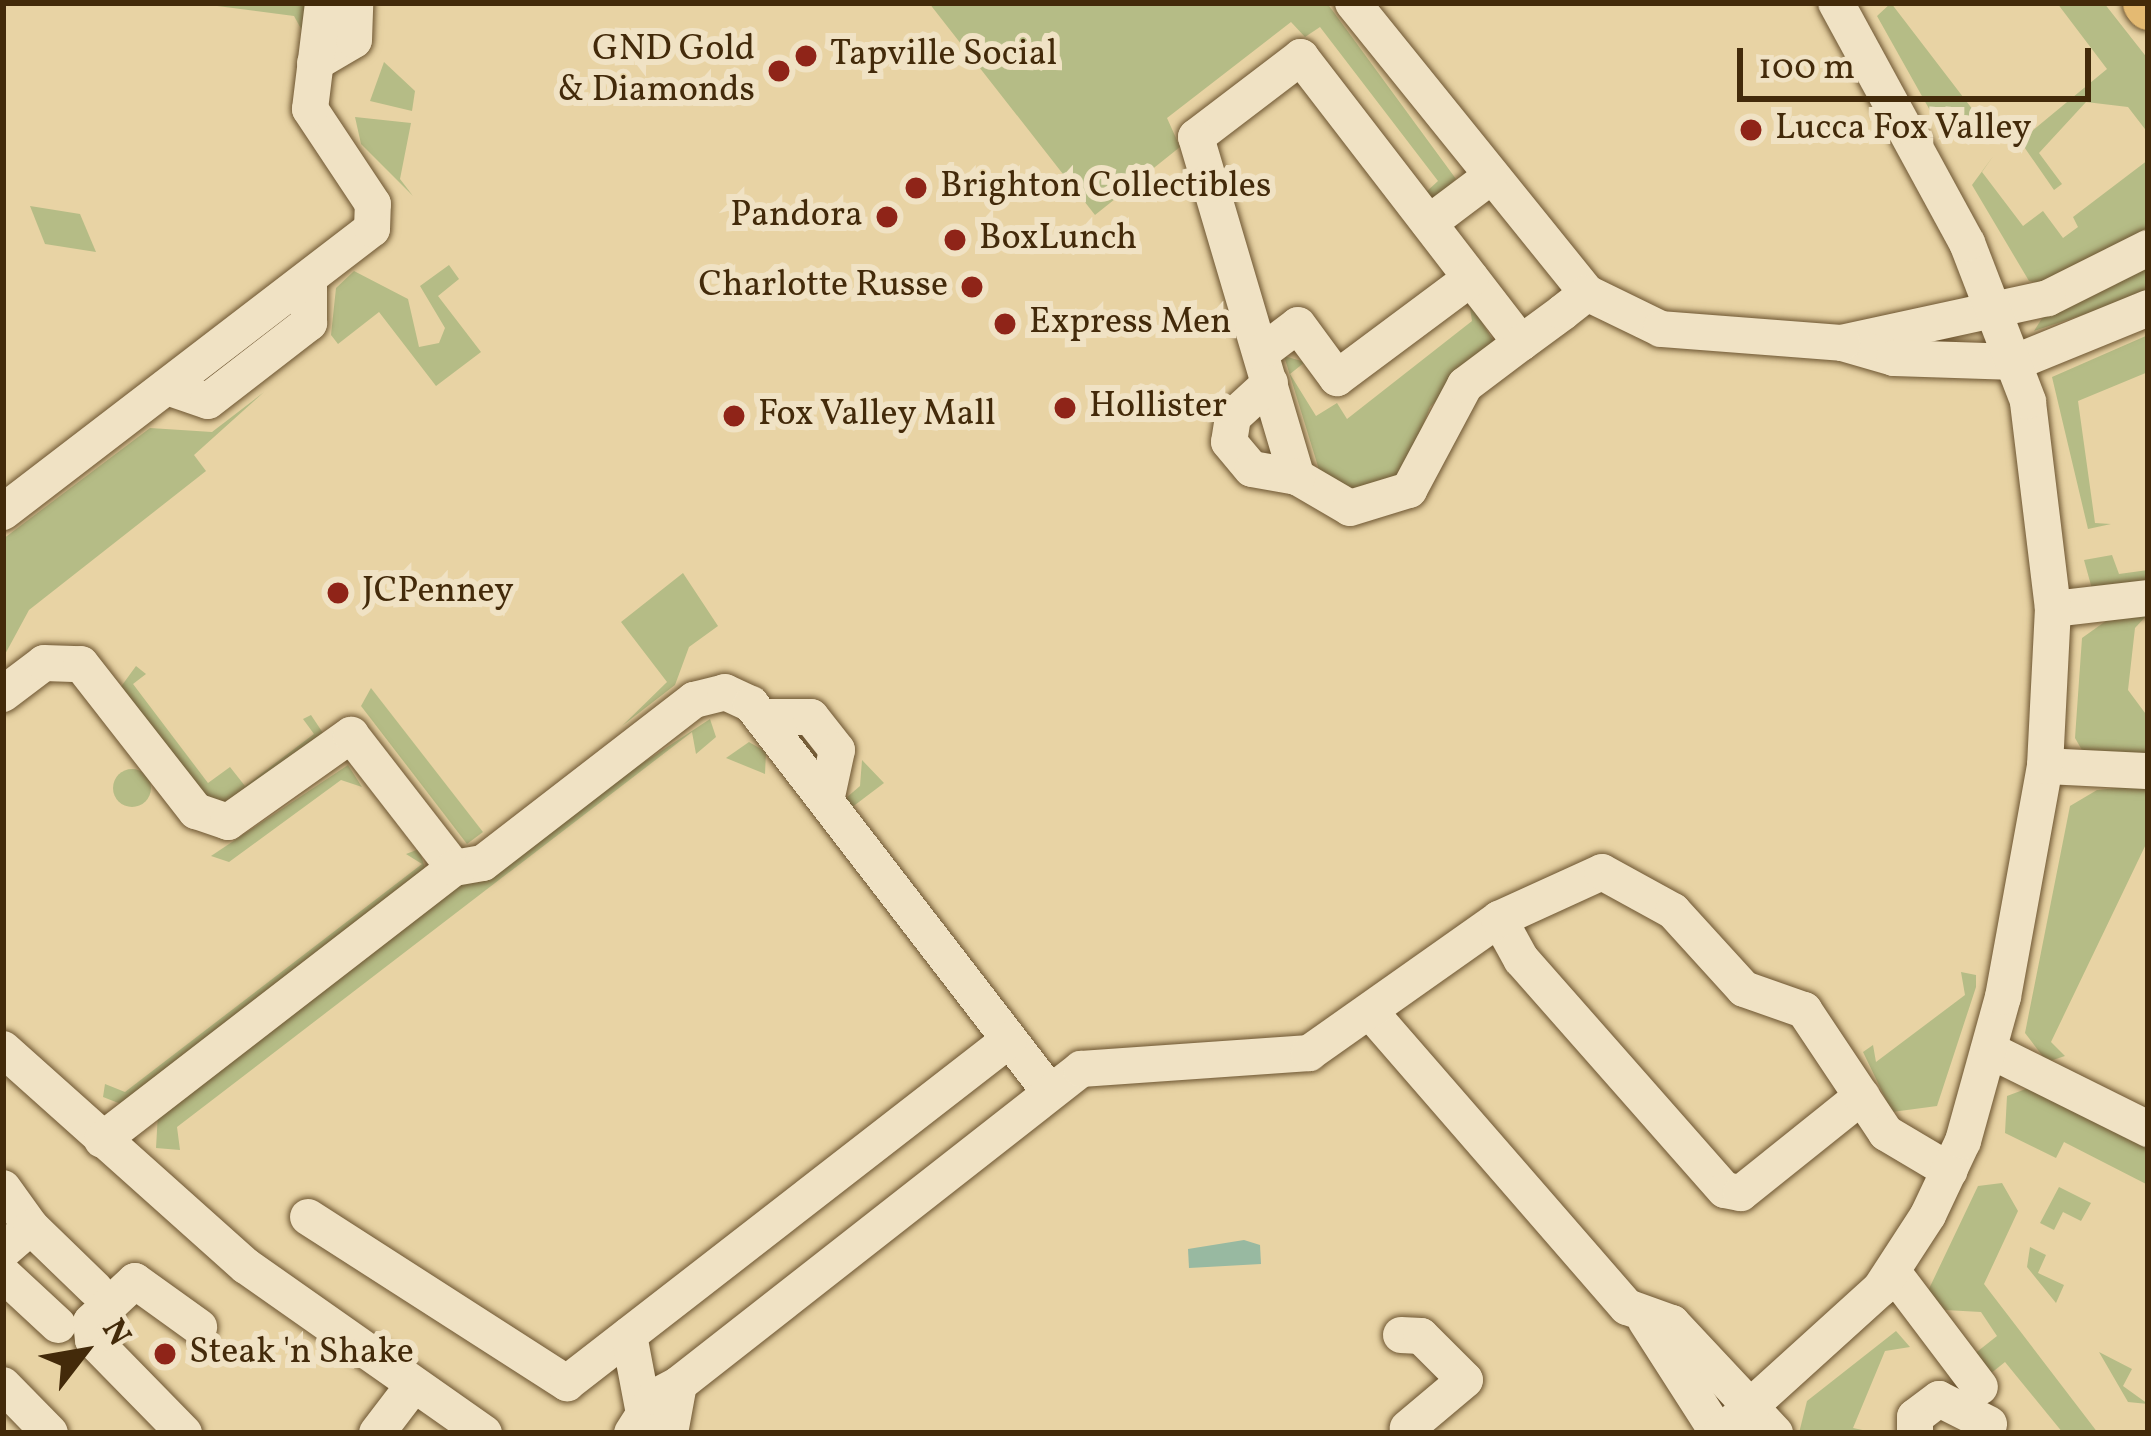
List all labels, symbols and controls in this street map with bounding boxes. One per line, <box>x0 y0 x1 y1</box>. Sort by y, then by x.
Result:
scale bar <box>1743 24 2097 98</box>
place label: GND Gold & Diamonds <box>558 28 755 113</box>
place label: Tapville Social <box>830 34 1057 78</box>
marker: Tapville Social <box>793 43 819 69</box>
text: 100 m <box>1758 44 1855 94</box>
marker: GND Gold & Diamonds <box>766 58 792 84</box>
place label: Lucca Fox Valley <box>1775 108 2033 152</box>
marker: Lucca Fox Valley <box>1738 117 1764 143</box>
place label: Brighton Collectibles <box>940 166 1271 210</box>
marker: Brighton Collectibles <box>903 175 929 201</box>
place label: Pandora <box>730 195 863 239</box>
marker: Pandora <box>874 204 900 230</box>
place label: BoxLunch <box>979 218 1137 262</box>
marker: BoxLunch <box>942 227 968 253</box>
place label: Charlotte Russe <box>698 265 948 309</box>
marker: Charlotte Russe <box>959 274 985 300</box>
place label: Express Men <box>1029 302 1232 346</box>
marker: Express Men <box>992 311 1018 337</box>
place label: Hollister <box>1089 386 1227 430</box>
place label: Fox Valley Mall <box>758 394 998 438</box>
marker: Hollister <box>1052 395 1078 421</box>
marker: Fox Valley Mall <box>721 403 747 429</box>
place label: JCPenney <box>362 571 514 615</box>
marker: JCPenney <box>325 580 351 606</box>
north arrow <box>24 1292 144 1412</box>
text: N <box>89 1311 141 1356</box>
place label: Steak 'n Shake <box>189 1332 414 1376</box>
marker: Steak 'n Shake <box>152 1341 178 1367</box>

